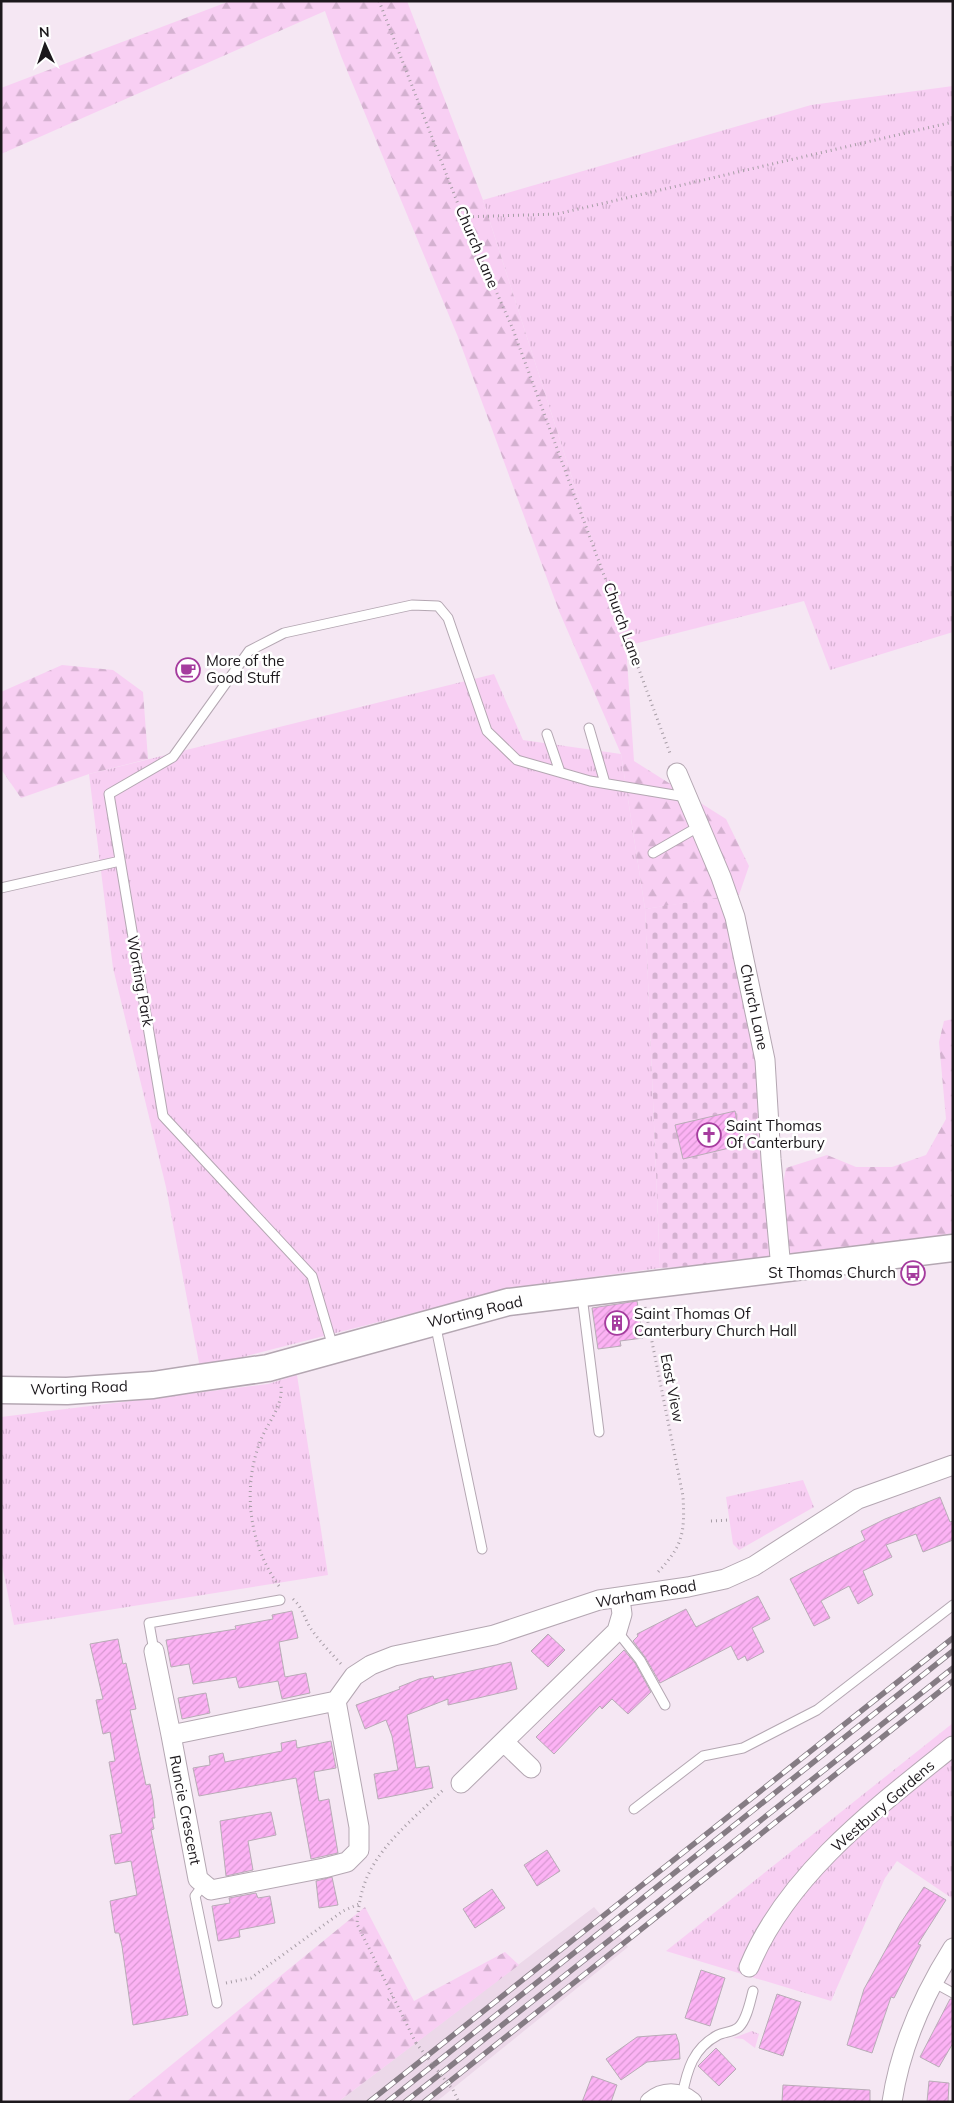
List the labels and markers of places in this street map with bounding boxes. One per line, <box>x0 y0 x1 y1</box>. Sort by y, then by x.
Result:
place label: More of the Good Stuff <box>206 651 285 687</box>
cafe icon: More of the Good Stuff <box>175 657 201 683</box>
place label: Saint Thomas Of Canterbury <box>726 1116 825 1152</box>
church icon: Saint Thomas Of Canterbury <box>696 1122 722 1148</box>
bus stop icon: St Thomas Church <box>900 1260 926 1286</box>
place label: St Thomas Church <box>768 1263 896 1282</box>
place label: Saint Thomas Of Canterbury Church Hall <box>634 1304 797 1340</box>
building icon: Saint Thomas Of Canterbury Church Hall <box>604 1310 630 1336</box>

